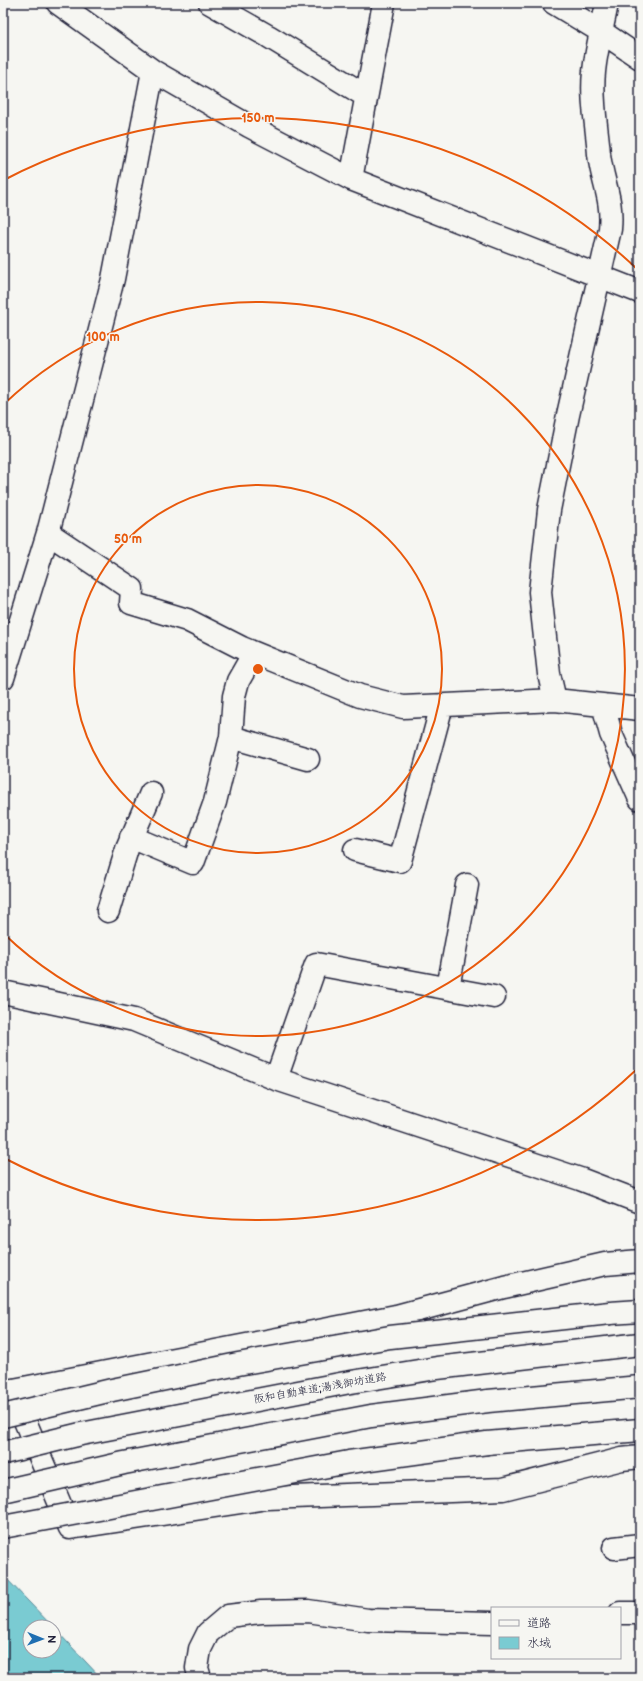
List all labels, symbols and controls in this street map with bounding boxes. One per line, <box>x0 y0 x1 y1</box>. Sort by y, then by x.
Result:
text: 150 m <box>242 111 274 126</box>
text: 100 m <box>86 330 120 345</box>
text: 50 m <box>114 532 142 547</box>
centre of rings <box>251 662 265 676</box>
street label: 阪和自動車道;湯浅御坊道路 <box>253 1370 387 1406</box>
legend <box>491 1607 621 1659</box>
text: 道路 <box>527 1616 551 1631</box>
north arrow <box>22 1619 62 1659</box>
text: N <box>45 1635 58 1643</box>
text: 水域 <box>527 1636 551 1651</box>

